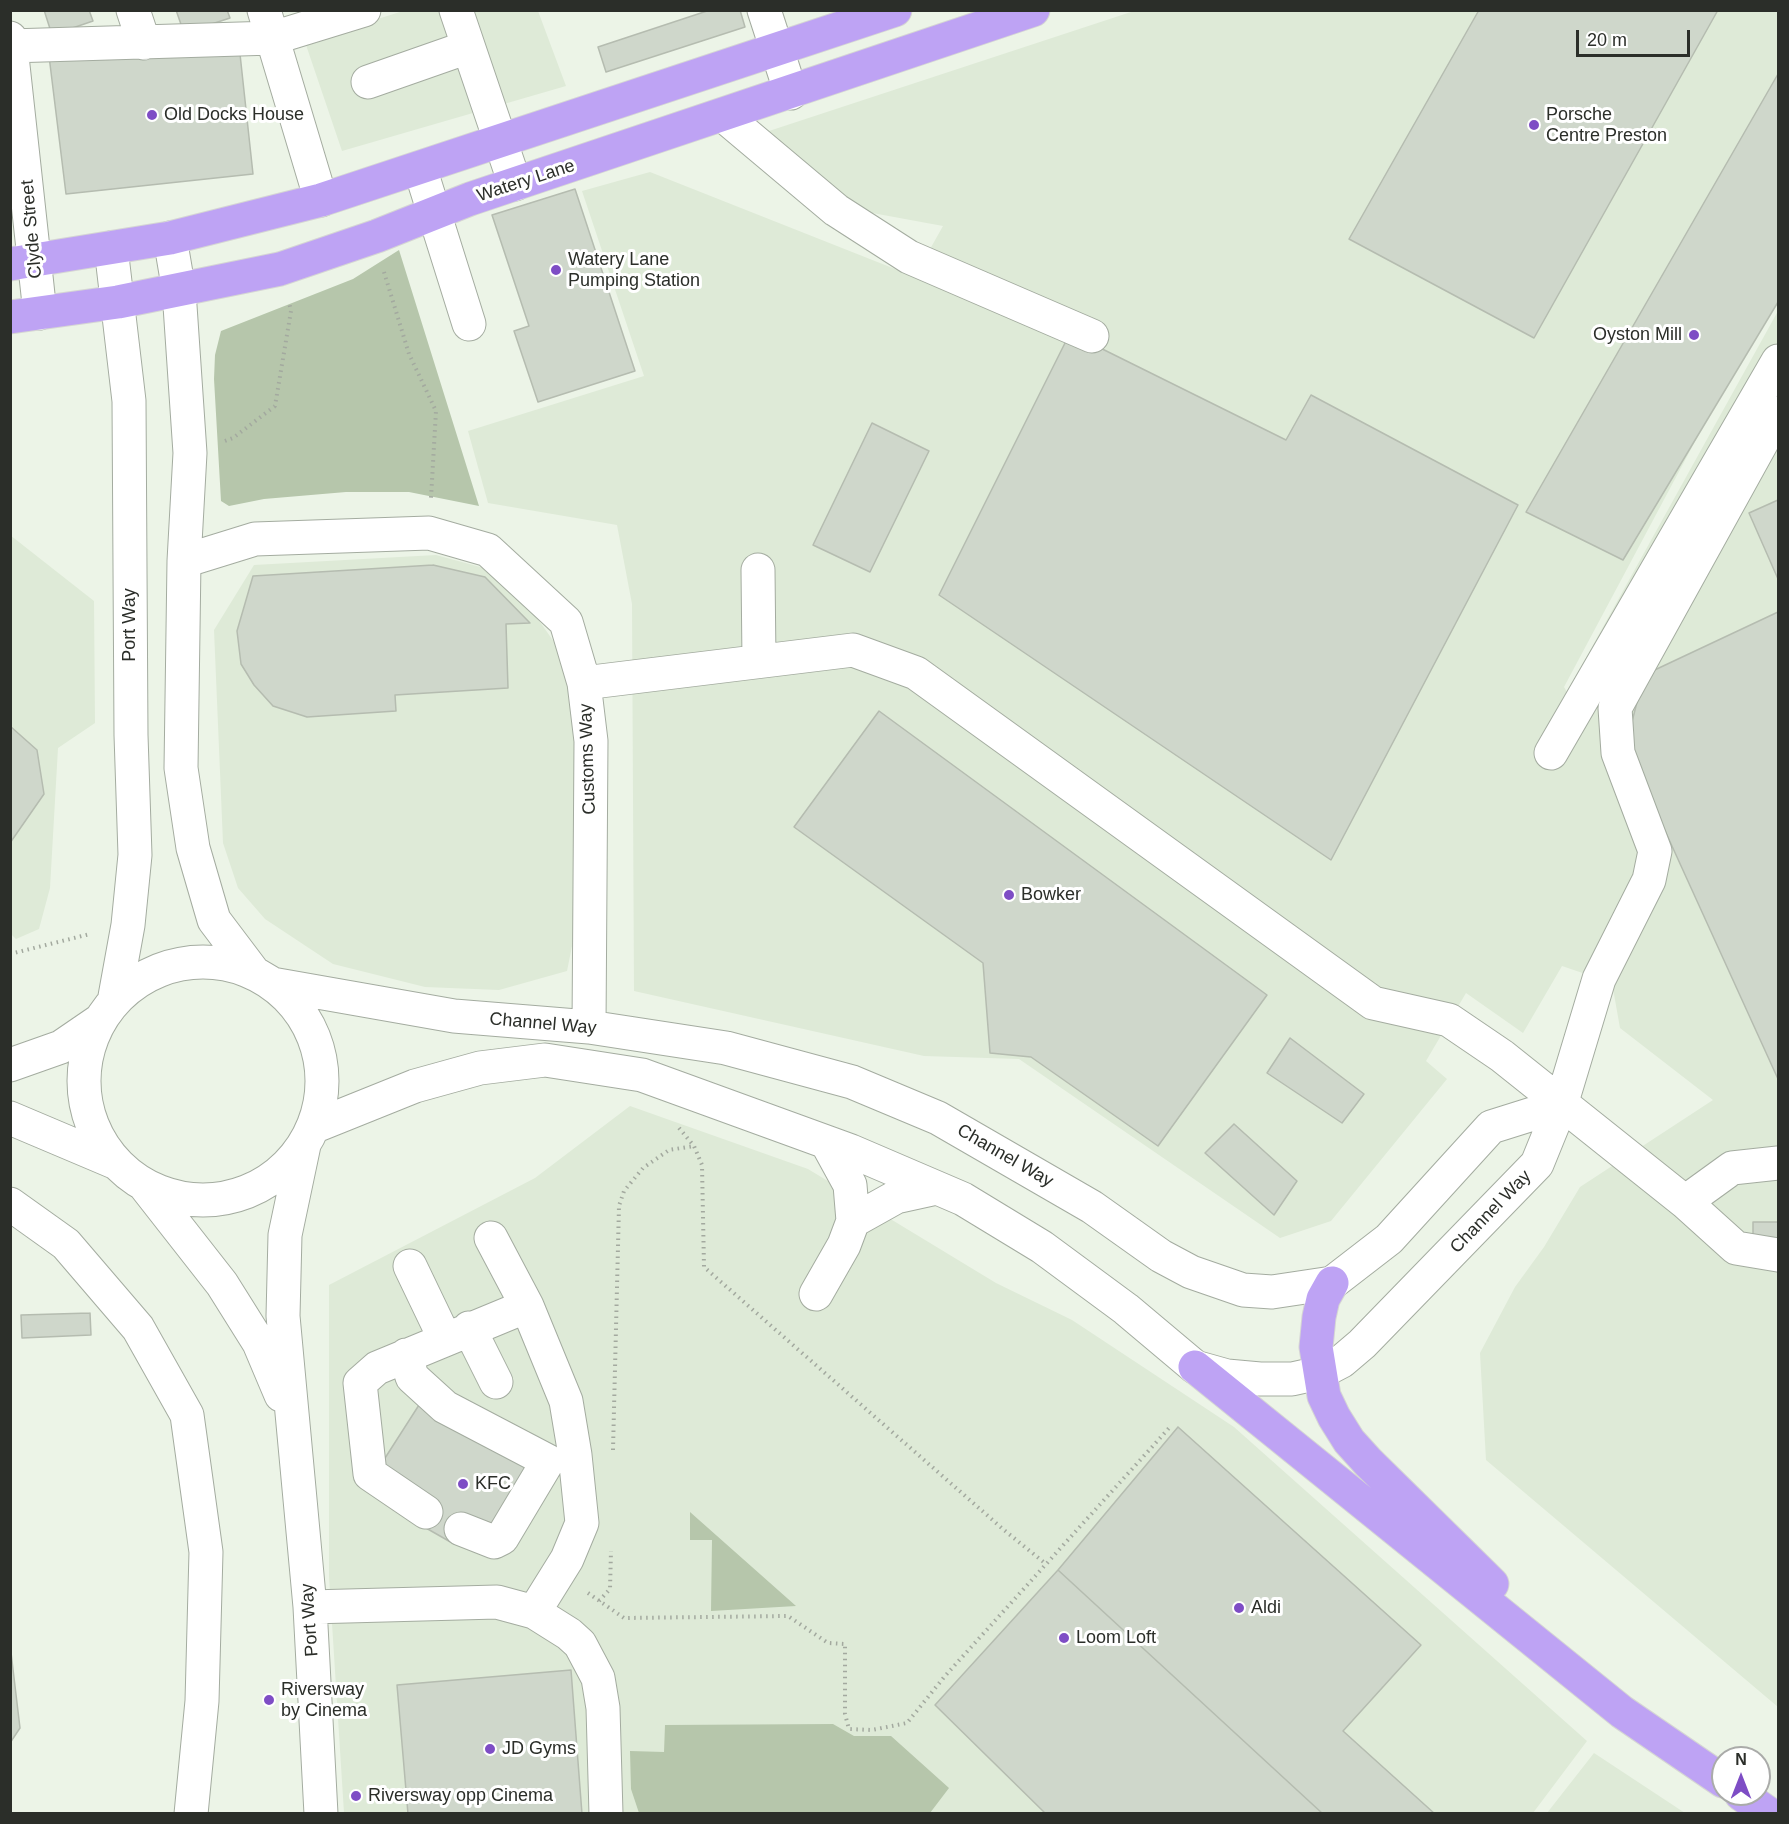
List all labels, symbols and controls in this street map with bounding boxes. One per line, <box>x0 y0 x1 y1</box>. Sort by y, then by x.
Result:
scale bar <box>1579 18 1693 56</box>
text: 20 m <box>1587 30 1627 50</box>
place label: Old Docks House <box>164 104 304 126</box>
place label: Porsche Centre Preston <box>1546 104 1667 146</box>
marker: Old Docks House <box>145 108 159 122</box>
marker: Porsche Centre Preston <box>1527 118 1541 132</box>
street label: Watery Lane <box>474 155 578 207</box>
street label: Clyde Street <box>17 179 47 279</box>
place label: Watery Lane Pumping Station <box>568 249 700 292</box>
marker: Watery Lane Pumping Station <box>549 263 563 277</box>
place label: Oyston Mill <box>1593 324 1682 346</box>
marker: Oyston Mill <box>1687 328 1701 342</box>
street label: Port Way <box>119 588 141 662</box>
street label: Customs Way <box>575 703 601 815</box>
place label: Bowker <box>1021 884 1081 906</box>
marker: Bowker <box>1002 888 1016 902</box>
street label: Channel Way <box>489 1009 597 1039</box>
street label: Channel Way <box>953 1120 1057 1192</box>
street label: Channel Way <box>1446 1166 1536 1258</box>
place label: KFC <box>475 1473 511 1495</box>
marker: KFC <box>456 1477 470 1491</box>
street label: Port Way <box>297 1583 323 1657</box>
place label: Aldi <box>1251 1597 1281 1619</box>
marker: Aldi <box>1232 1601 1246 1615</box>
place label: Loom Loft <box>1076 1627 1156 1649</box>
marker: Loom Loft <box>1057 1631 1071 1645</box>
place label: Riversway by Cinema <box>281 1679 367 1722</box>
marker: Riversway by Cinema <box>262 1693 276 1707</box>
place label: JD Gyms <box>502 1738 576 1760</box>
marker: JD Gyms <box>483 1742 497 1756</box>
north arrow <box>1711 1746 1771 1806</box>
text: N <box>1735 1751 1747 1768</box>
place label: Riversway opp Cinema <box>368 1785 553 1807</box>
marker: Riversway opp Cinema <box>349 1789 363 1803</box>

